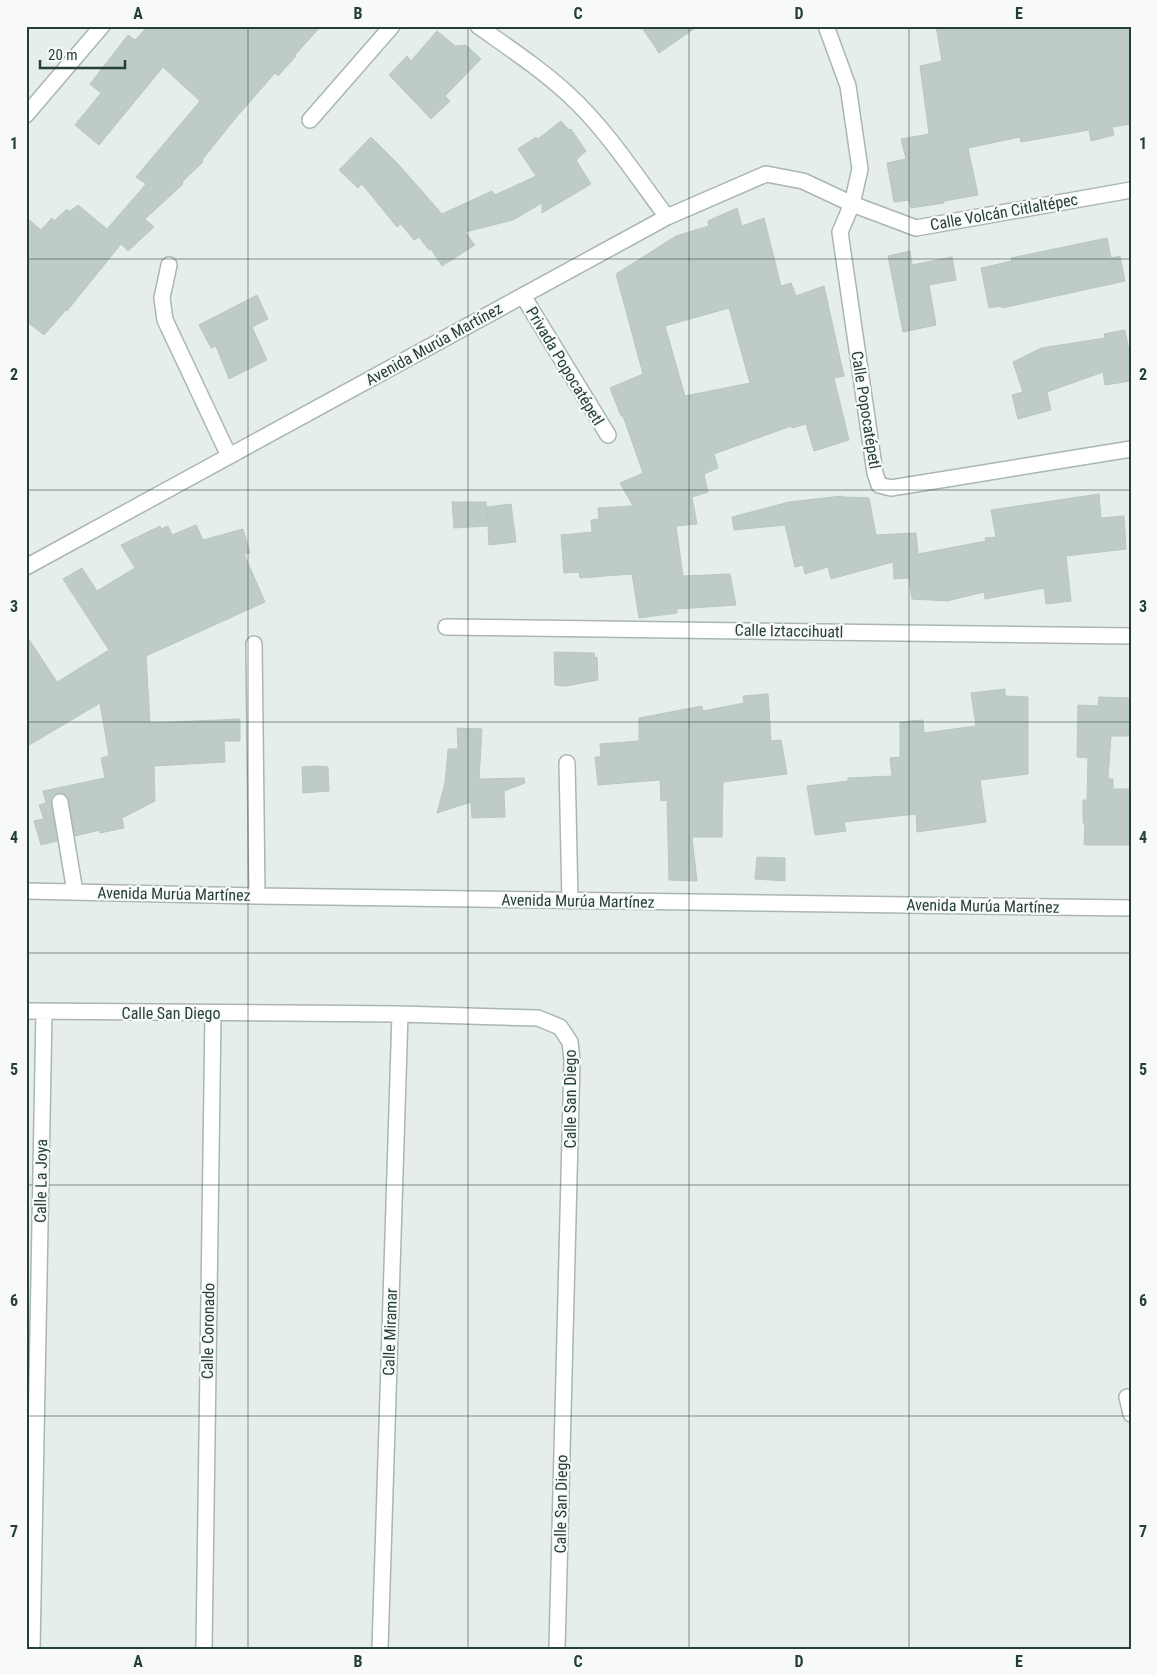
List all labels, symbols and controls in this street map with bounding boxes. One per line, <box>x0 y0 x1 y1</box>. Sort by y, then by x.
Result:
text: A <box>133 4 143 23</box>
text: B <box>354 4 363 23</box>
text: C <box>573 4 583 23</box>
text: D <box>794 4 804 23</box>
text: E <box>1015 4 1023 23</box>
scale bar <box>40 38 125 70</box>
text: 20 m <box>48 46 78 64</box>
text: 1 <box>10 134 18 153</box>
text: 1 <box>1139 134 1147 153</box>
street label: Calle Volcán Citlaltépec <box>929 190 1079 234</box>
street label: Avenida Murúa Martínez <box>362 299 506 389</box>
street label: Privada Popocatépetl <box>522 303 608 429</box>
street label: Calle Popocatépetl <box>847 350 885 470</box>
text: 2 <box>10 365 18 384</box>
text: 2 <box>1139 365 1147 384</box>
text: 3 <box>10 597 18 616</box>
text: 3 <box>1139 597 1147 616</box>
street label: Calle Iztaccihuatl <box>735 621 843 641</box>
text: 4 <box>10 828 18 847</box>
text: 4 <box>1139 828 1147 847</box>
street label: Avenida Murúa Martínez <box>97 883 251 905</box>
street label: Avenida Murúa Martínez <box>501 890 655 912</box>
street label: Avenida Murúa Martínez <box>906 895 1060 917</box>
street label: Calle San Diego <box>122 1004 220 1023</box>
street label: Calle San Diego <box>561 1050 580 1148</box>
text: 5 <box>10 1060 18 1079</box>
text: 5 <box>1139 1060 1147 1079</box>
street label: Calle La Joya <box>31 1139 51 1223</box>
street label: Calle Coronado <box>198 1283 218 1379</box>
street label: Calle Miramar <box>379 1288 401 1376</box>
text: 6 <box>10 1291 18 1310</box>
text: 6 <box>1139 1291 1147 1310</box>
street label: Calle San Diego <box>551 1454 571 1554</box>
text: 7 <box>10 1522 18 1541</box>
text: 7 <box>1139 1522 1147 1541</box>
text: A <box>133 1652 143 1671</box>
text: B <box>354 1652 363 1671</box>
text: C <box>573 1652 583 1671</box>
text: D <box>794 1652 804 1671</box>
text: E <box>1015 1652 1023 1671</box>

